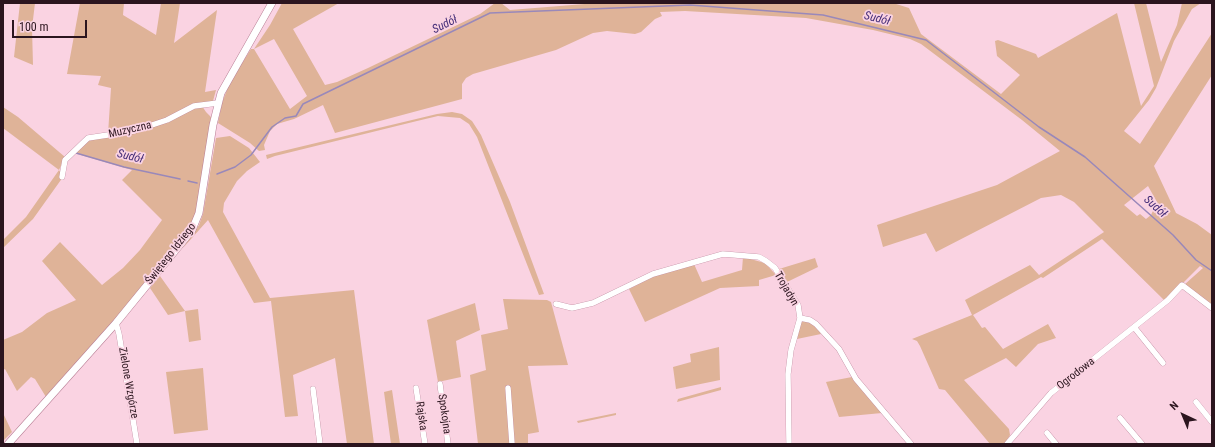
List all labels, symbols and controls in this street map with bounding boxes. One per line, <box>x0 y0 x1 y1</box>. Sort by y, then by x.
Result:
water label: Sudół <box>863 9 891 29</box>
scale bar <box>14 12 89 38</box>
water label: Sudół <box>430 13 460 37</box>
text: 100 m <box>19 20 49 34</box>
street label: Muzyczna <box>107 119 153 141</box>
water label: Sudół <box>116 147 144 167</box>
water label: Sudół <box>1140 193 1170 221</box>
street label: Świętego Idziego <box>143 221 199 287</box>
street label: Trojadyn <box>771 270 801 308</box>
street label: Zielone Wzgórze <box>115 346 141 420</box>
street label: Ogrodowa <box>1055 355 1097 393</box>
street label: Spokojna <box>435 393 453 435</box>
north arrow <box>1163 395 1203 435</box>
text: N <box>1167 399 1181 413</box>
street label: Rajska <box>412 401 430 431</box>

